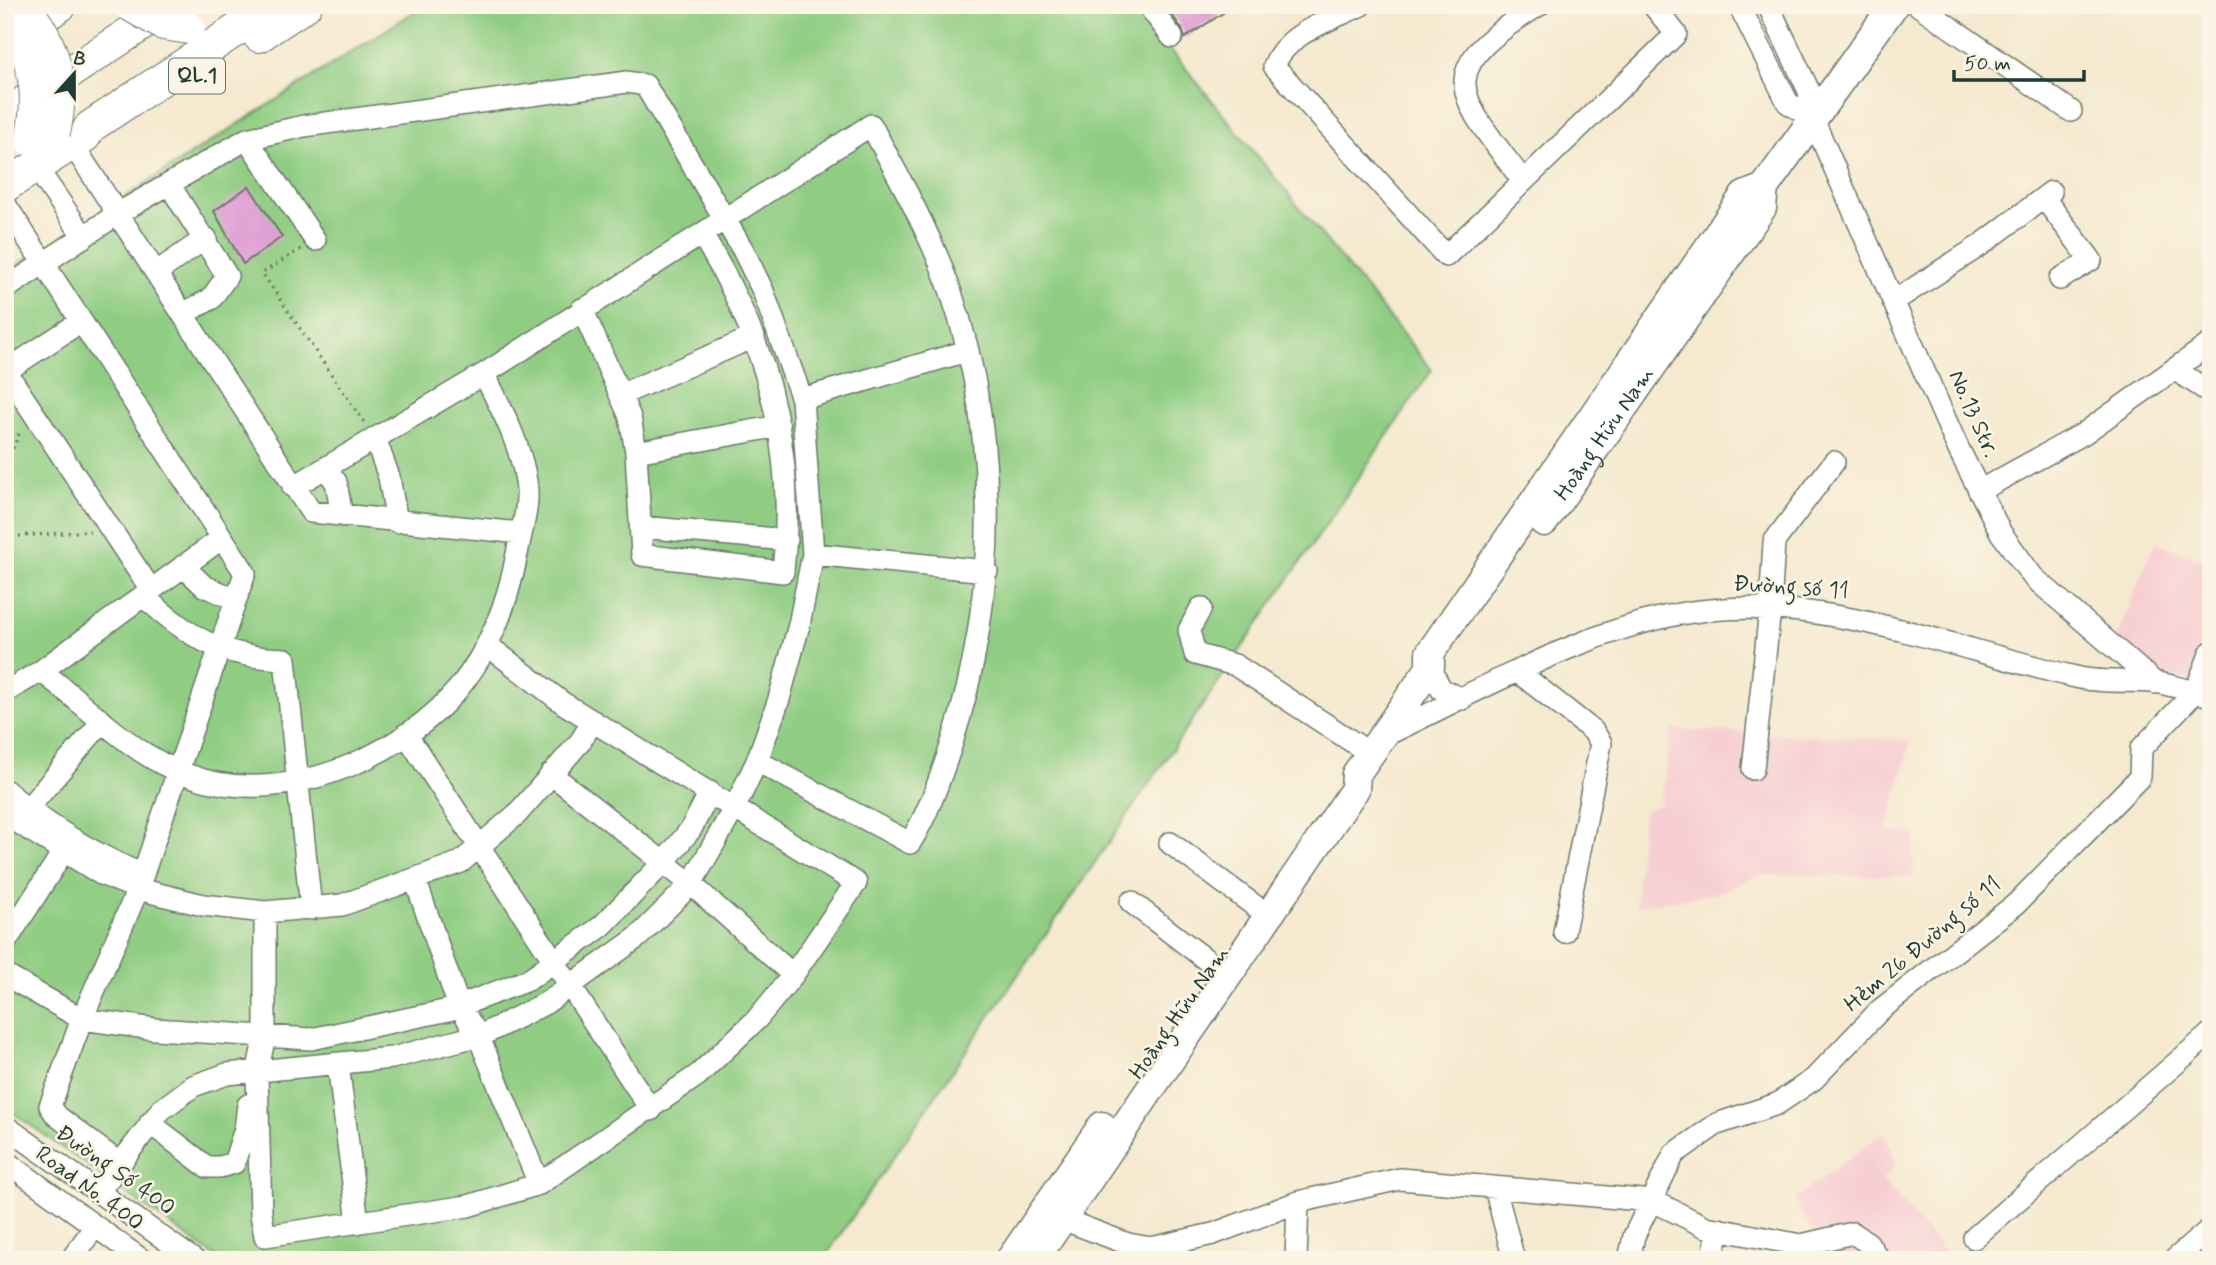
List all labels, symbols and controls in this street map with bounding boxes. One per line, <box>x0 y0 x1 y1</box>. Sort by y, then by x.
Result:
north arrow <box>38 38 108 108</box>
scale bar <box>1954 38 2083 82</box>
text: B <box>69 46 90 73</box>
text: 50 m <box>1964 50 2011 78</box>
road number: QL.1 <box>169 58 225 94</box>
street label: Hoàng Hữu Nam <box>1548 361 1662 507</box>
street label: No.13 Str. <box>1941 366 2005 462</box>
street label: Đường số 11 <box>1732 569 1850 609</box>
street label: Hẻm 26 Đường số 11 <box>1838 870 2009 1021</box>
street label: Hoàng Hữu Nam <box>1123 940 1239 1087</box>
street label: Đường Số 400 <box>48 1119 181 1225</box>
street label: Road No. 400 <box>29 1140 149 1238</box>

